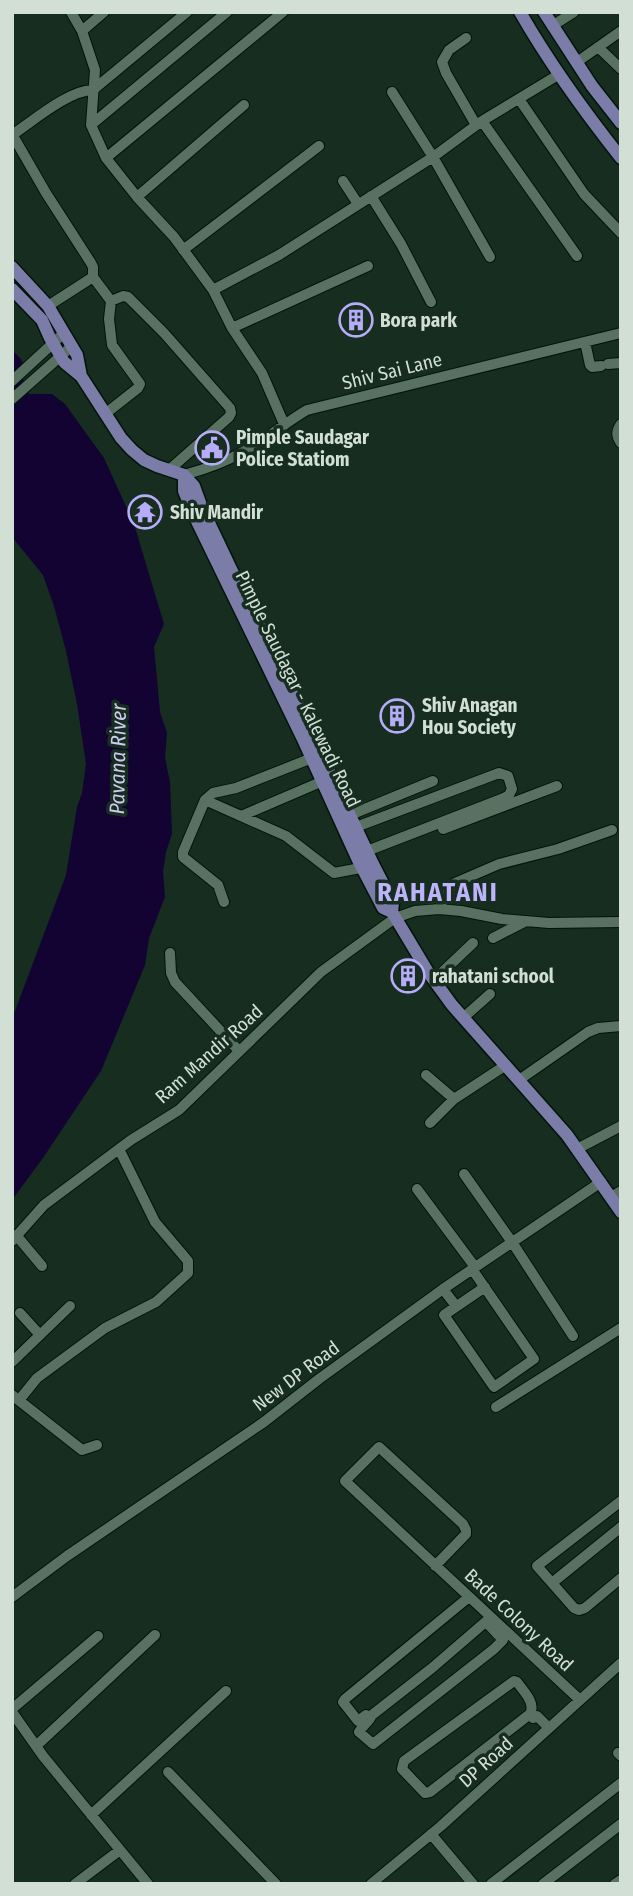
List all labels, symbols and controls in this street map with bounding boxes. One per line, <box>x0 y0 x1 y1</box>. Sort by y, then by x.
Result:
building icon: Bora park <box>337 301 375 339</box>
place label: Bora park <box>380 309 457 332</box>
street label: Shiv Sai Lane <box>340 347 444 395</box>
place label: Pimple Saudagar Police Statiom <box>236 426 370 471</box>
public building icon: Pimple Saudagar Police Statiom <box>193 429 231 467</box>
temple icon: Shiv Mandir <box>126 493 164 531</box>
place label: Shiv Mandir <box>170 501 264 524</box>
street label: Pimple Saudagar - Kalewadi Road <box>231 567 365 811</box>
place label: Shiv Anagan Hou Society <box>422 694 518 739</box>
building icon: Shiv Anagan Hou Society <box>378 697 416 735</box>
water label: Pavana River <box>104 703 132 815</box>
district label: RAHATANI <box>377 877 499 908</box>
building icon: rahatani school <box>389 957 427 995</box>
place label: rahatani school <box>432 965 555 988</box>
street label: Ram Mandir Road <box>150 1000 268 1108</box>
street label: New DP Road <box>248 1336 344 1416</box>
street label: Bade Colony Road <box>460 1564 578 1676</box>
street label: DP Road <box>454 1732 518 1792</box>

